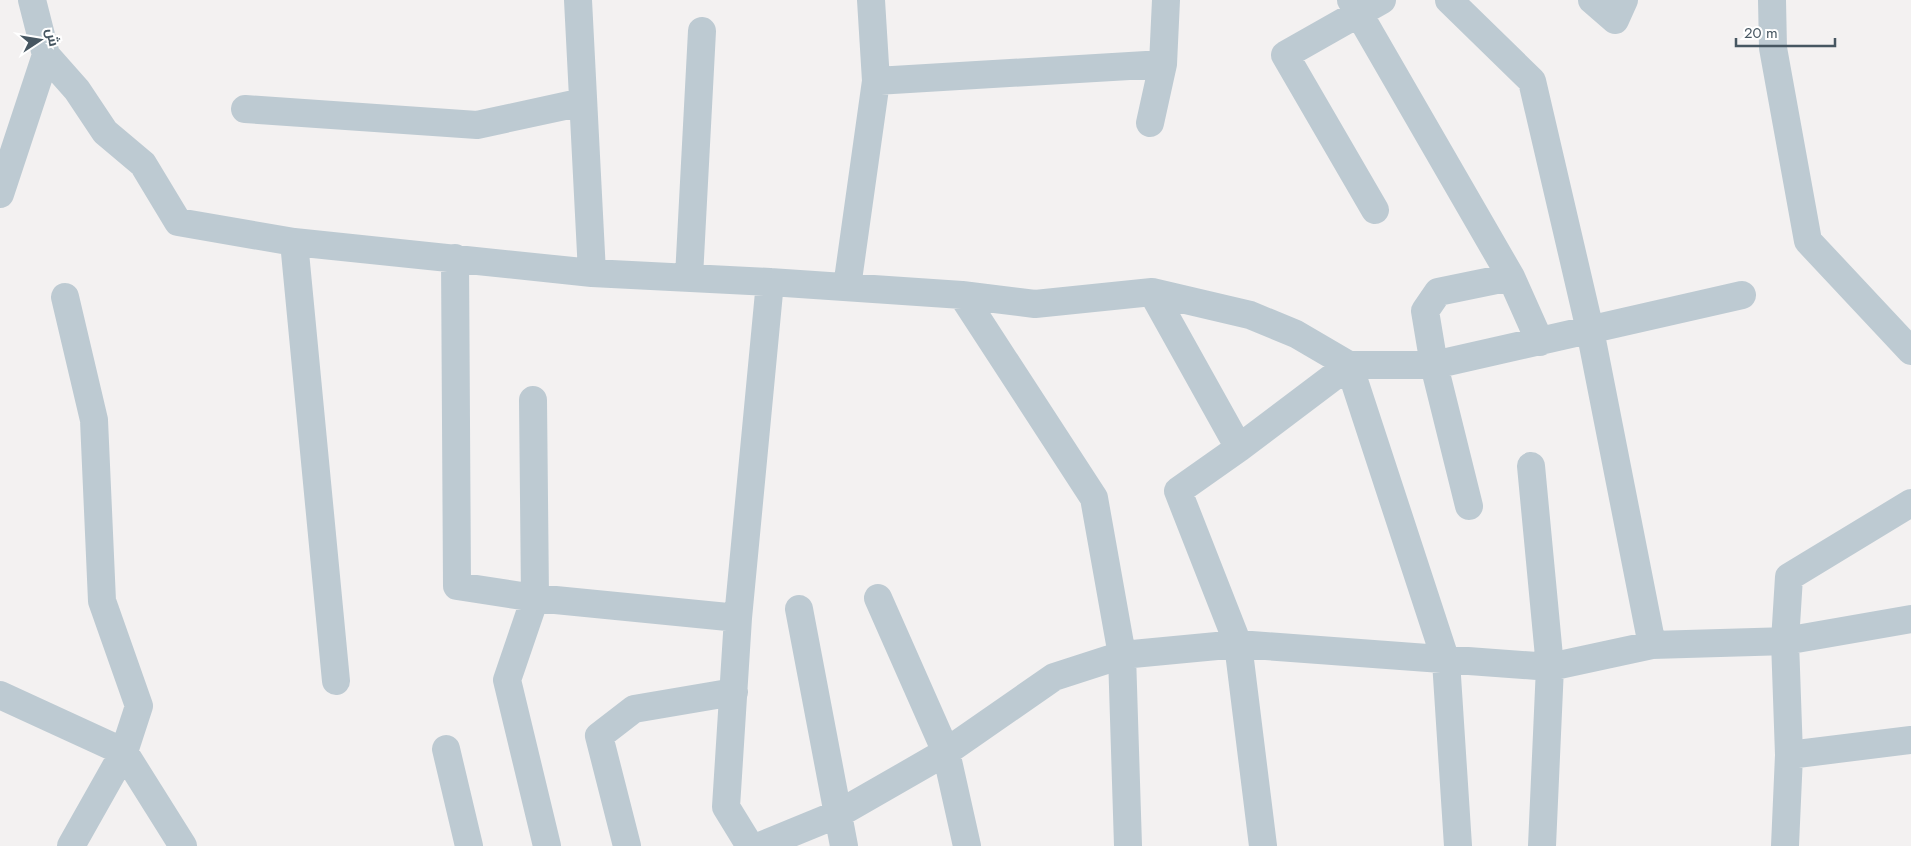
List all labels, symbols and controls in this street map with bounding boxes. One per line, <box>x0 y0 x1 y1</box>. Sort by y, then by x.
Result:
north arrow <box>15 15 65 65</box>
scale bar <box>1736 15 1835 47</box>
text: 20 m <box>1744 22 1778 44</box>
text: ش <box>41 26 64 48</box>

